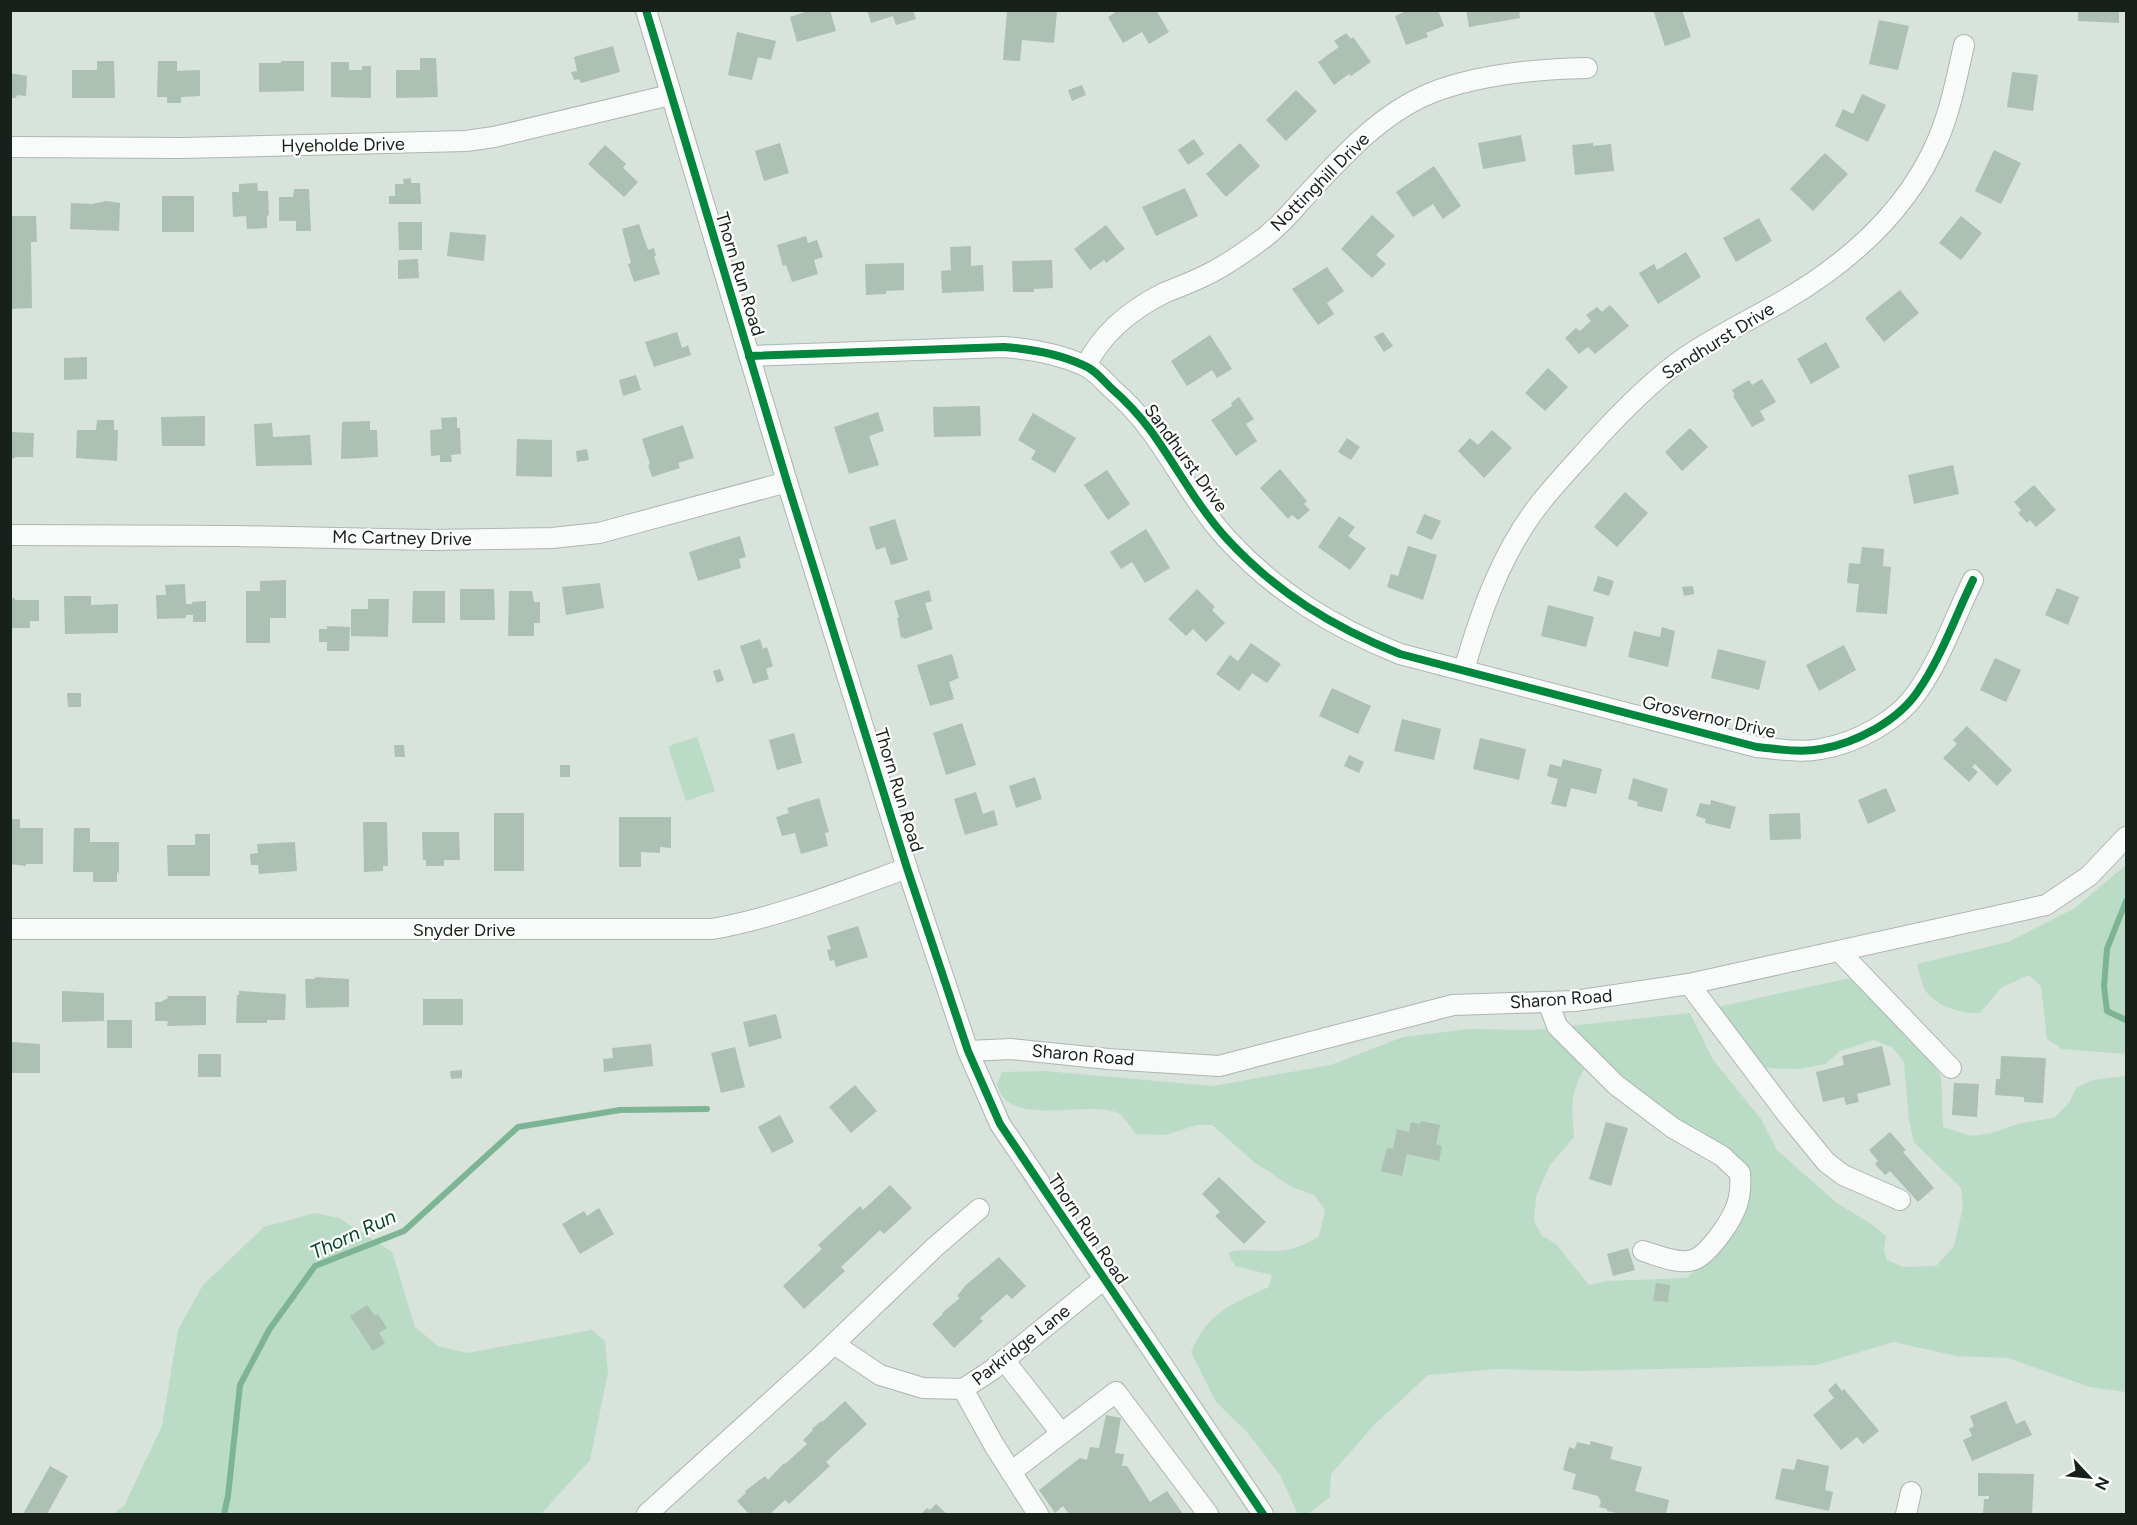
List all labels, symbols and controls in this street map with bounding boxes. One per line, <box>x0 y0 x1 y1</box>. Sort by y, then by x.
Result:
street label: Nottinghill Drive <box>1266 128 1374 236</box>
street label: Hyeholde Drive <box>281 133 405 157</box>
street label: Thorn Run Road <box>711 209 769 339</box>
street label: Sandhurst Drive <box>1658 298 1778 384</box>
street label: Sandhurst Drive <box>1139 400 1233 516</box>
street label: Mc Cartney Drive <box>332 526 472 550</box>
street label: Grosvernor Drive <box>1640 691 1778 743</box>
street label: Thorn Run Road <box>870 725 928 855</box>
street label: Snyder Drive <box>413 919 516 941</box>
street label: Sharon Road <box>1509 984 1613 1014</box>
street label: Sharon Road <box>1031 1040 1135 1070</box>
street label: Thorn Run Road <box>1043 1170 1133 1288</box>
water label: Thorn Run <box>306 1204 400 1264</box>
street label: Parkridge Lane <box>968 1300 1075 1390</box>
north arrow <box>2059 1447 2119 1507</box>
text: N <box>2091 1474 2113 1493</box>

